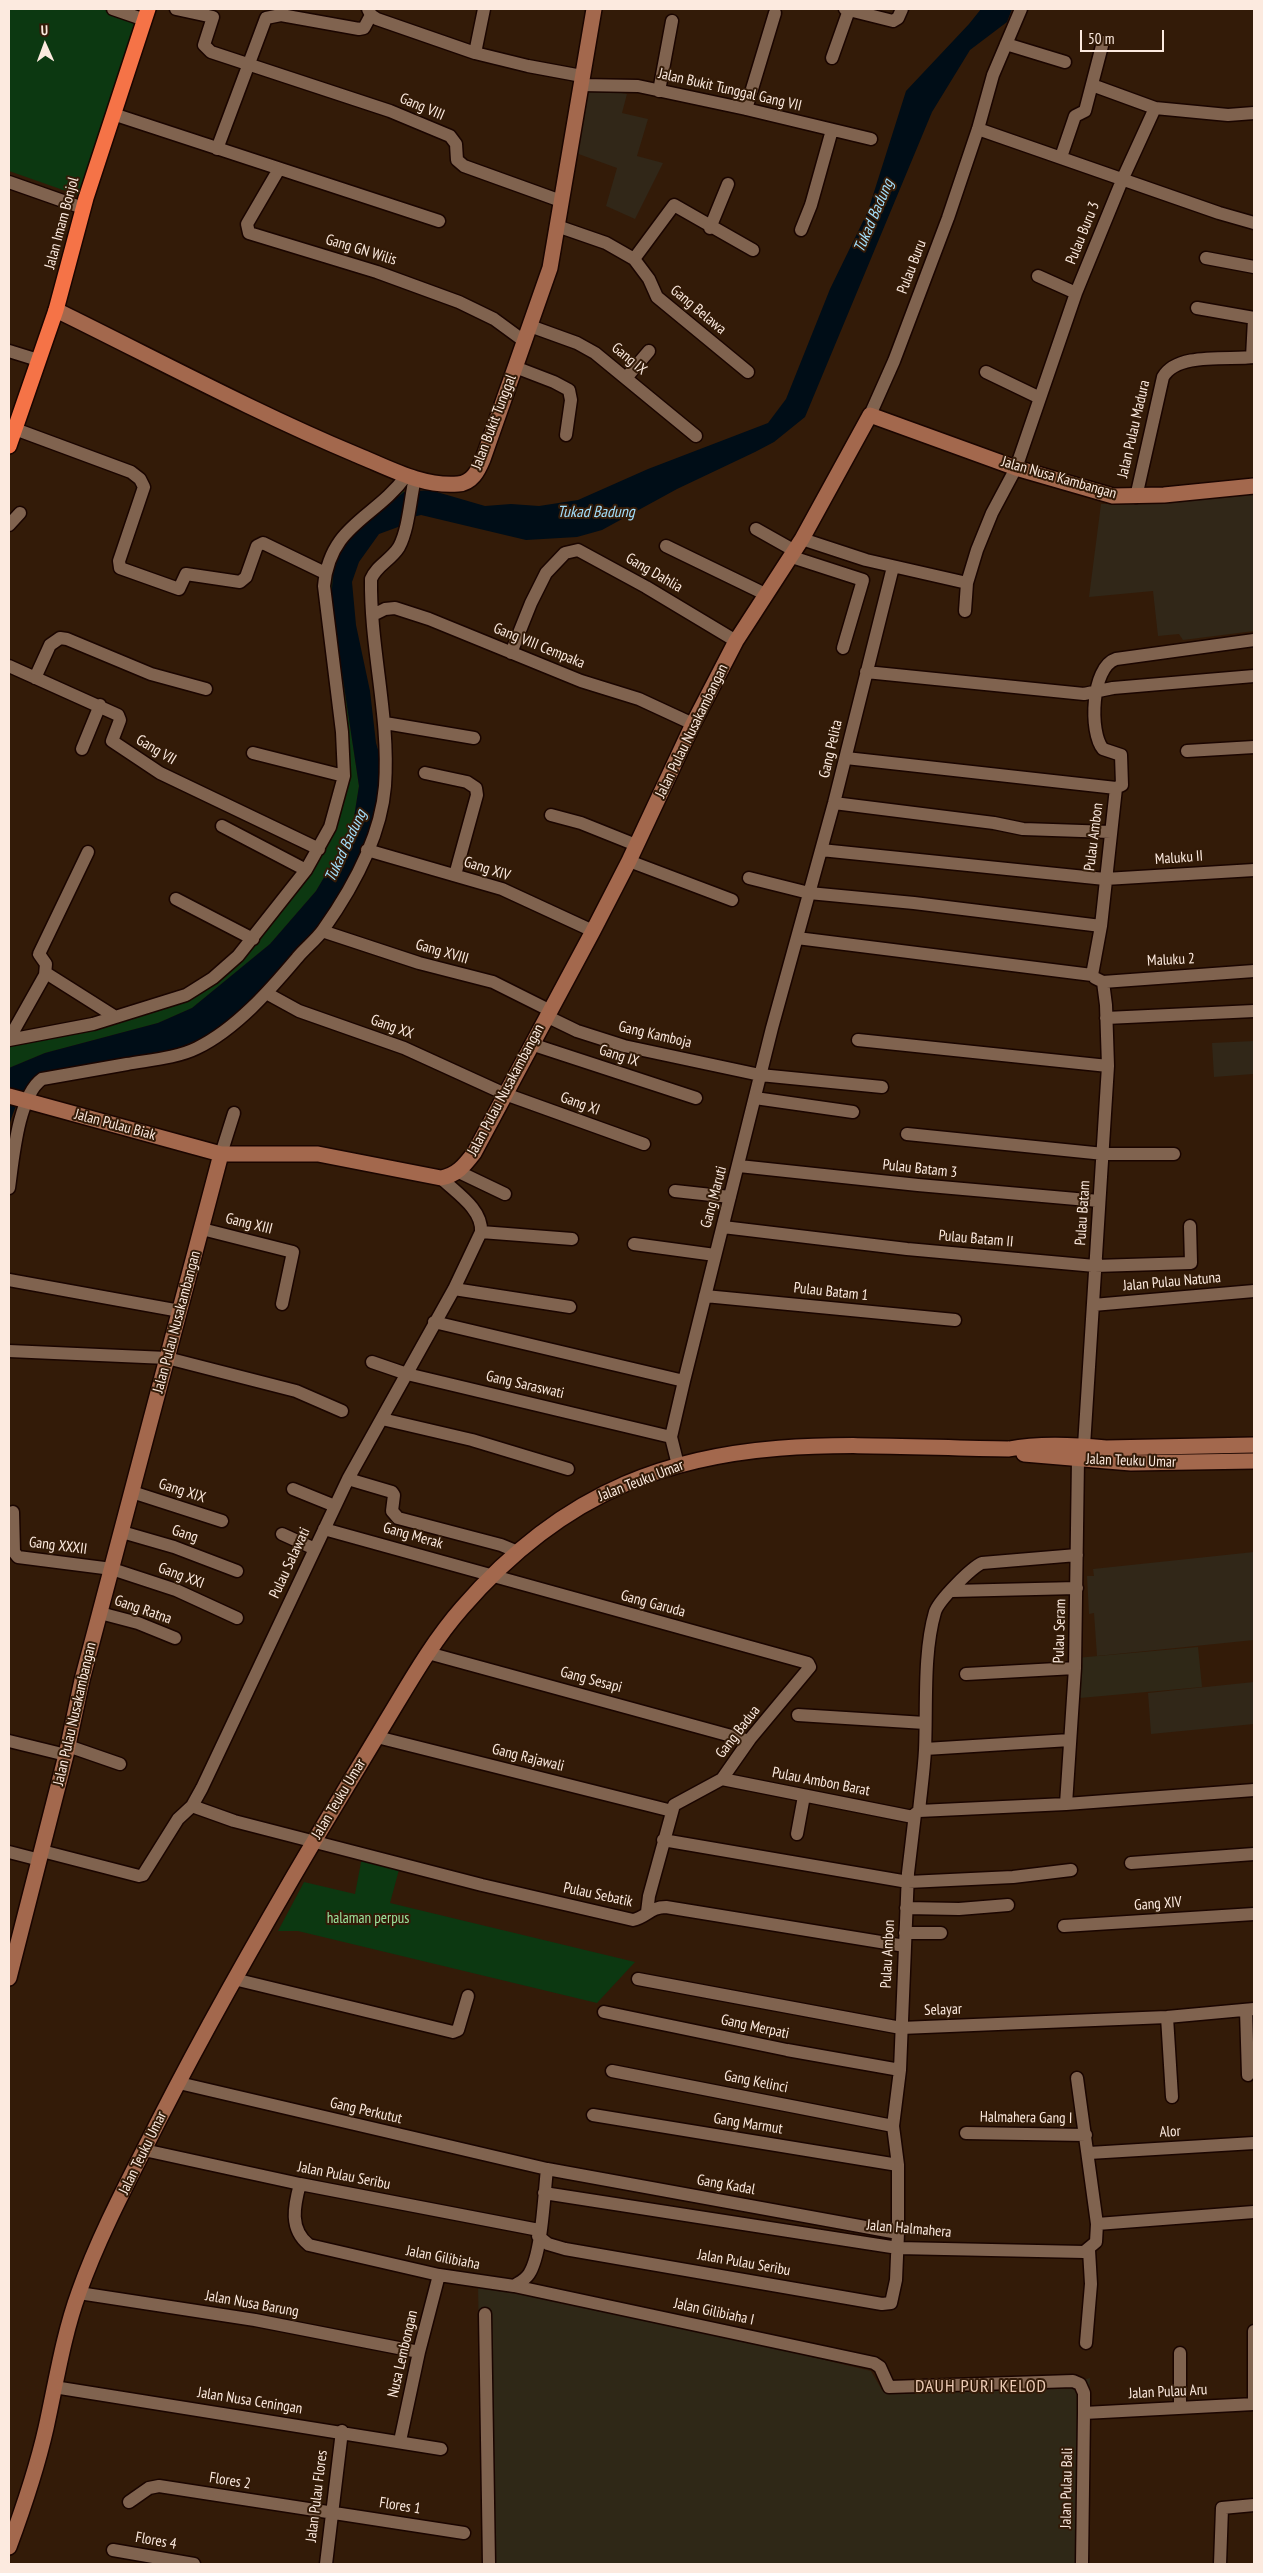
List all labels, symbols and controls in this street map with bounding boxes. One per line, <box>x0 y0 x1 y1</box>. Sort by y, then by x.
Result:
north arrow <box>20 20 70 70</box>
scale bar <box>1083 20 1167 52</box>
text: U <box>41 21 48 39</box>
text: 50 m <box>1088 29 1114 48</box>
street label: Jalan Bukit Tunggal Gang VII <box>657 65 803 115</box>
street label: Gang VIII <box>397 90 447 124</box>
street label: Jalan Imam Bonjol <box>41 175 83 271</box>
water label: Tukad Badung <box>850 177 898 255</box>
street label: Pulau Buru 3 <box>1062 199 1104 267</box>
street label: Gang GN Wilis <box>323 231 399 269</box>
street label: Pulau Buru <box>894 238 930 296</box>
street label: Gang Belawa <box>666 281 730 339</box>
street label: Gang IX <box>608 339 650 379</box>
street label: Jalan Bukit Tunggal <box>468 372 520 472</box>
street label: Jalan Pulau Madura <box>1114 378 1154 480</box>
street label: Jalan Nusa Kambangan <box>999 453 1119 503</box>
water label: Tukad Badung <box>557 502 635 522</box>
street label: Gang Dahlia <box>622 549 686 597</box>
street label: Gang VIII Cempaka <box>491 619 587 673</box>
street label: Jalan Pulau Nusakambangan <box>652 661 732 801</box>
street label: Gang Pelita <box>816 718 846 780</box>
street label: Gang VII <box>133 731 179 769</box>
street label: Pulau Ambon <box>1081 802 1107 872</box>
water label: Tukad Badung <box>321 807 371 885</box>
street label: Maluku II <box>1154 847 1204 869</box>
street label: Gang XIV <box>462 853 512 885</box>
street label: Gang XVIII <box>413 936 471 968</box>
street label: Maluku 2 <box>1147 950 1195 970</box>
street label: Gang XX <box>368 1011 416 1043</box>
street label: Gang Kamboja <box>617 1018 693 1052</box>
street label: Jalan Pulau Nusakambangan <box>464 1021 548 1159</box>
street label: Gang IX <box>597 1041 641 1071</box>
street label: Gang XI <box>558 1089 602 1119</box>
street label: Jalan Pulau Biak <box>73 1106 157 1144</box>
street label: Pulau Batam 3 <box>882 1156 958 1182</box>
street label: Gang Maruti <box>697 1164 731 1230</box>
street label: Pulau Batam <box>1072 1180 1094 1246</box>
street label: Gang XIII <box>224 1210 274 1238</box>
street label: Pulau Batam II <box>938 1227 1014 1251</box>
street label: Jalan Pulau Nusakambangan <box>149 1249 205 1395</box>
street label: Jalan Pulau Natuna <box>1122 1269 1222 1295</box>
street label: Pulau Batam 1 <box>793 1279 869 1305</box>
street label: Gang Saraswati <box>484 1367 566 1403</box>
street label: Jalan Teuku Umar <box>1086 1450 1176 1472</box>
street label: Jalan Teuku Umar <box>596 1456 686 1506</box>
street label: Gang XIX <box>156 1475 208 1507</box>
street label: Gang Merak <box>381 1519 445 1553</box>
street label: Gang <box>170 1521 200 1547</box>
street label: Pulau Salawati <box>266 1525 314 1601</box>
street label: Gang XXXII <box>28 1534 88 1558</box>
street label: Gang XXI <box>155 1559 207 1593</box>
street label: Gang Garuda <box>619 1587 687 1621</box>
street label: Gang Ratna <box>112 1592 174 1628</box>
street label: Pulau Seram <box>1050 1598 1070 1664</box>
street label: Jalan Pulau Nusakambangan <box>50 1641 100 1787</box>
street label: Gang Sesapi <box>558 1663 624 1697</box>
street label: Gang Badua <box>712 1702 764 1762</box>
street label: Gang Rajawali <box>490 1740 566 1776</box>
street label: Jalan Teuku Umar <box>308 1756 370 1842</box>
street label: Pulau Ambon Barat <box>771 1764 871 1800</box>
street label: Pulau Sebatik <box>562 1879 634 1911</box>
street label: Gang XIV <box>1134 1893 1182 1915</box>
park label: halaman perpus <box>327 1910 409 1928</box>
street label: Pulau Ambon <box>877 1919 899 1989</box>
street label: Selayar <box>924 2000 962 2020</box>
street label: Gang Merpati <box>719 2011 791 2043</box>
street label: Gang Kelinci <box>723 2067 789 2097</box>
street label: Gang Perkutut <box>328 2094 404 2128</box>
street label: Halmahera Gang I <box>980 2108 1072 2128</box>
street label: Jalan Teuku Umar <box>115 2109 171 2197</box>
street label: Gang Marmut <box>712 2110 784 2138</box>
street label: Alor <box>1159 2122 1181 2142</box>
street label: Jalan Pulau Seribu <box>296 2158 392 2194</box>
street label: Gang Kadal <box>696 2171 756 2199</box>
street label: Jalan Halmahera <box>866 2216 952 2242</box>
street label: Jalan Gilibiaha <box>405 2242 481 2274</box>
street label: Jalan Pulau Seribu <box>696 2246 792 2280</box>
street label: Jalan Nusa Barung <box>204 2287 300 2321</box>
street label: Jalan Gilibiaha I <box>672 2295 756 2329</box>
street label: Nusa Lembongan <box>384 2309 422 2399</box>
district label: DAUH PURI KELOD <box>913 2376 1049 2398</box>
street label: Jalan Pulau Aru <box>1128 2381 1208 2403</box>
street label: Jalan Nusa Ceningan <box>196 2384 304 2418</box>
street label: Jalan Pulau Bali <box>1057 2447 1077 2529</box>
street label: Jalan Pulau Flores <box>302 2449 332 2543</box>
street label: Flores 2 <box>208 2469 252 2493</box>
street label: Flores 1 <box>378 2494 422 2518</box>
street label: Flores 4 <box>134 2529 178 2553</box>

